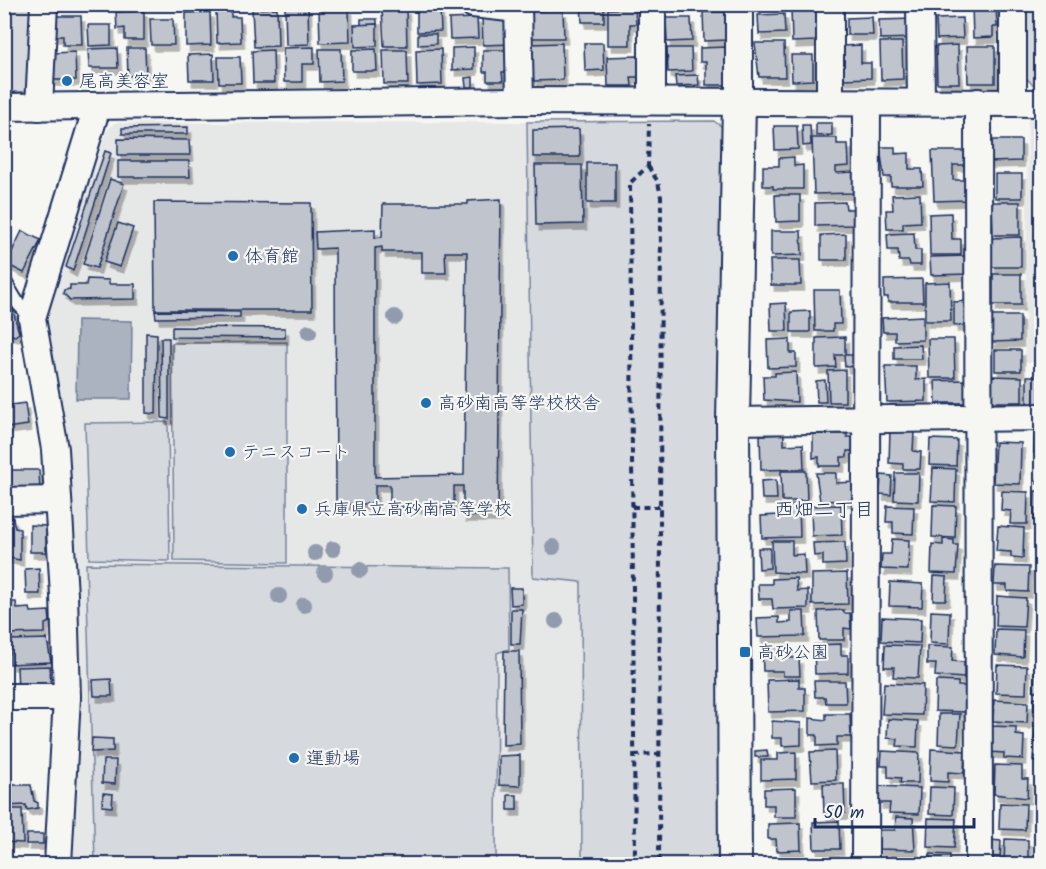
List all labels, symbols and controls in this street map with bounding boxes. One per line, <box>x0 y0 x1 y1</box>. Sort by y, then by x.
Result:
place label: 尾高美容室 <box>79 68 169 97</box>
marker: 尾高美容室 <box>60 74 74 88</box>
place label: 体育館 <box>245 243 299 272</box>
marker: 体育館 <box>226 249 240 263</box>
place label: 高砂南高等学校校舎 <box>438 390 600 419</box>
marker: 高砂南高等学校校舎 <box>419 396 433 410</box>
place label: テニスコート <box>242 439 350 468</box>
marker: テニスコート <box>223 445 237 459</box>
district label: 西畑二丁目 <box>774 495 874 527</box>
place label: 兵庫県立高砂南高等学校 <box>314 496 512 525</box>
marker: 兵庫県立高砂南高等学校 <box>295 502 309 516</box>
place label: 高砂公園 <box>757 639 829 668</box>
marker: 高砂公園 <box>738 645 752 659</box>
place label: 運動場 <box>306 745 360 774</box>
marker: 運動場 <box>287 751 301 765</box>
scale bar <box>815 791 974 829</box>
text: 50 m <box>824 799 864 828</box>

